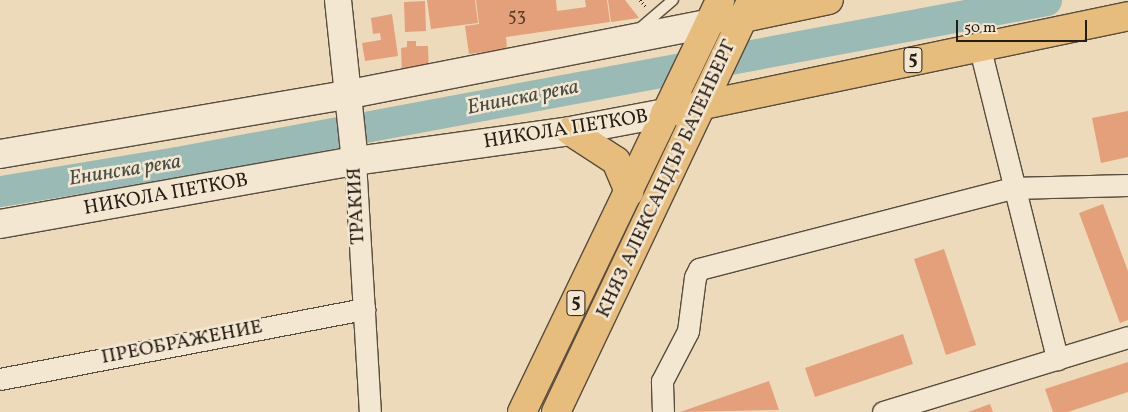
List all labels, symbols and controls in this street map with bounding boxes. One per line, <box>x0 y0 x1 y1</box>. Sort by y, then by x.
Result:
house number: 53 <box>508 6 526 28</box>
scale bar <box>958 10 1089 42</box>
text: 50 m <box>964 18 996 39</box>
street label: КНЯЗ АЛЕКСАНДЪР БАТЕНБЕРГ <box>592 36 742 322</box>
road number: 5 <box>903 44 923 76</box>
water label: Енинска река <box>465 75 581 121</box>
street label: НИКОЛА ПЕТКОВ <box>482 105 650 155</box>
water label: Енинска река <box>67 150 183 192</box>
street label: ТРАКИЯ <box>343 167 371 245</box>
street label: НИКОЛА ПЕТКОВ <box>82 169 250 221</box>
road number: 5 <box>566 286 586 320</box>
street label: ПРЕОБРАЖЕНИЕ <box>99 316 265 370</box>

